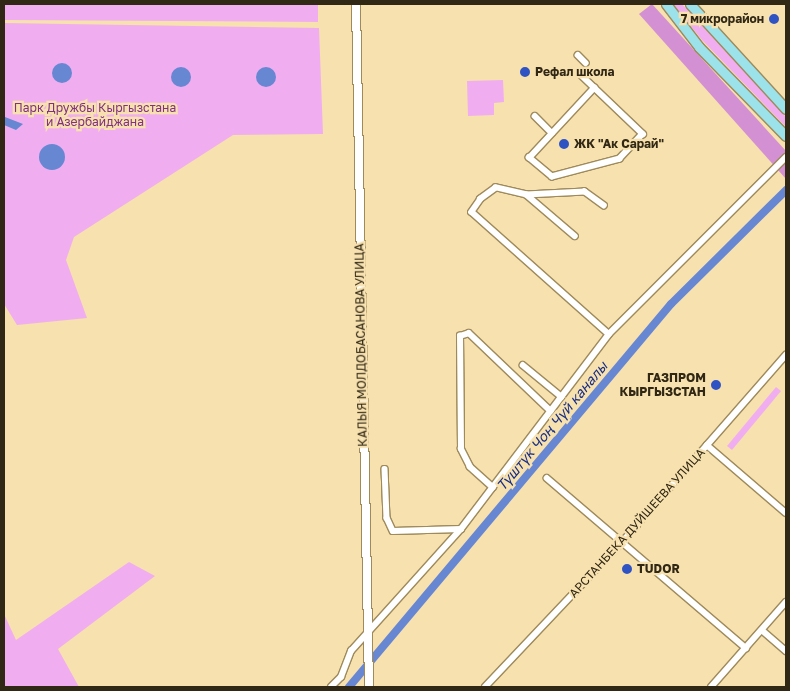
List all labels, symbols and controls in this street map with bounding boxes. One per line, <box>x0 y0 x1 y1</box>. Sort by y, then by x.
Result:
place label: 7 микрорайон <box>681 12 764 26</box>
marker: 7 микрорайон <box>768 13 780 25</box>
place label: Рефал школа <box>535 65 614 79</box>
marker: Рефал школа <box>519 66 531 78</box>
park label: Парк Дружбы Кыргызстана и Азербайджана <box>14 101 176 129</box>
place label: ЖК "Ак Сарай" <box>574 137 664 151</box>
marker: ЖК "Ак Сарай" <box>558 138 570 150</box>
street label: КАЛЫЯ МОЛДОБАСАНОВА УЛИЦА <box>352 243 370 447</box>
water label: Түштүк Чоң Чүй каналы <box>493 358 611 494</box>
place label: ГАЗПРОМ КЫРГЫЗСТАН <box>619 371 706 399</box>
marker: ГАЗПРОМ КЫРГЫЗСТАН <box>710 379 722 391</box>
street label: АРСТАНБЕКА ДУЙШЕЕВА УЛИЦА <box>566 445 708 601</box>
place label: TUDOR <box>637 562 680 576</box>
marker: TUDOR <box>621 563 633 575</box>

